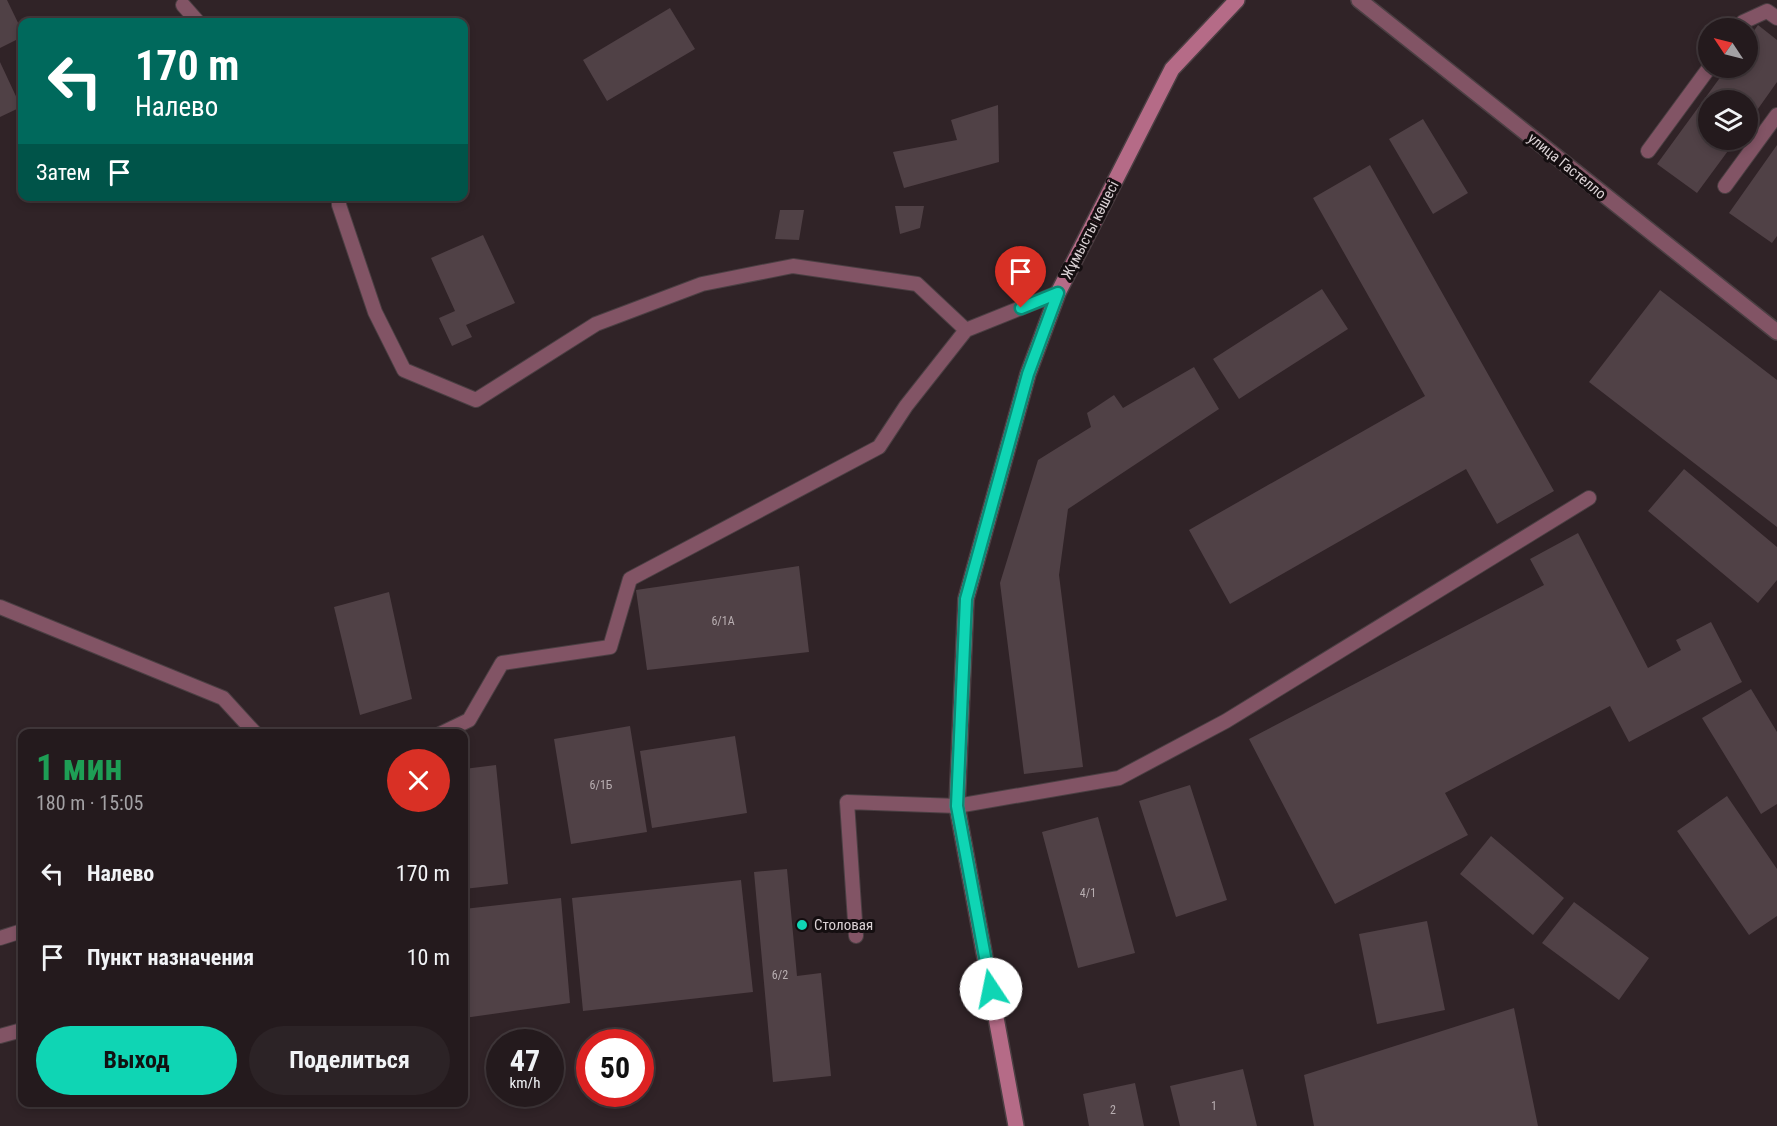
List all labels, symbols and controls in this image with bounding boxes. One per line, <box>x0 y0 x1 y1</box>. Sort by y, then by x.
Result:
north arrow <box>1698 18 1758 78</box>
map controls <box>1698 18 1758 150</box>
text: 170 m <box>135 41 240 90</box>
icon: left <box>36 42 114 120</box>
button: layers <box>1698 90 1758 150</box>
text: Налево <box>135 91 218 123</box>
street label: улица Гастелло <box>1524 129 1610 203</box>
icon: arrive <box>103 156 136 189</box>
text: Затем <box>36 160 91 185</box>
street label: Жұмысты көшесі <box>1057 178 1123 282</box>
pin <box>995 246 1046 308</box>
icon: arrive <box>1004 255 1037 288</box>
house number: 6/1А <box>711 614 735 628</box>
text: 1 мин <box>36 747 122 789</box>
button: close <box>387 749 450 812</box>
house number: 6/1Б <box>590 778 613 792</box>
text: 180 m · 15:05 <box>36 791 143 815</box>
icon: left <box>36 857 69 890</box>
text: Налево <box>87 861 154 886</box>
text: 170 m <box>396 861 450 886</box>
house number: 4/1 <box>1080 886 1096 900</box>
place label: Столовая <box>814 916 873 934</box>
marker: Столовая <box>795 918 809 932</box>
icon: arrive <box>36 941 69 974</box>
text: Пункт назначения <box>87 945 254 970</box>
text: 10 m <box>407 945 450 970</box>
position arrow <box>959 957 1023 1021</box>
house number: 6/2 <box>772 968 788 982</box>
button: Выход <box>36 1026 237 1095</box>
button: Поделиться <box>249 1026 450 1095</box>
speed limit sign: 50 <box>576 1029 654 1107</box>
text: 47 <box>510 1043 540 1078</box>
text: km/h <box>510 1074 540 1092</box>
house number: 1 <box>1211 1099 1217 1113</box>
house number: 2 <box>1110 1103 1116 1117</box>

